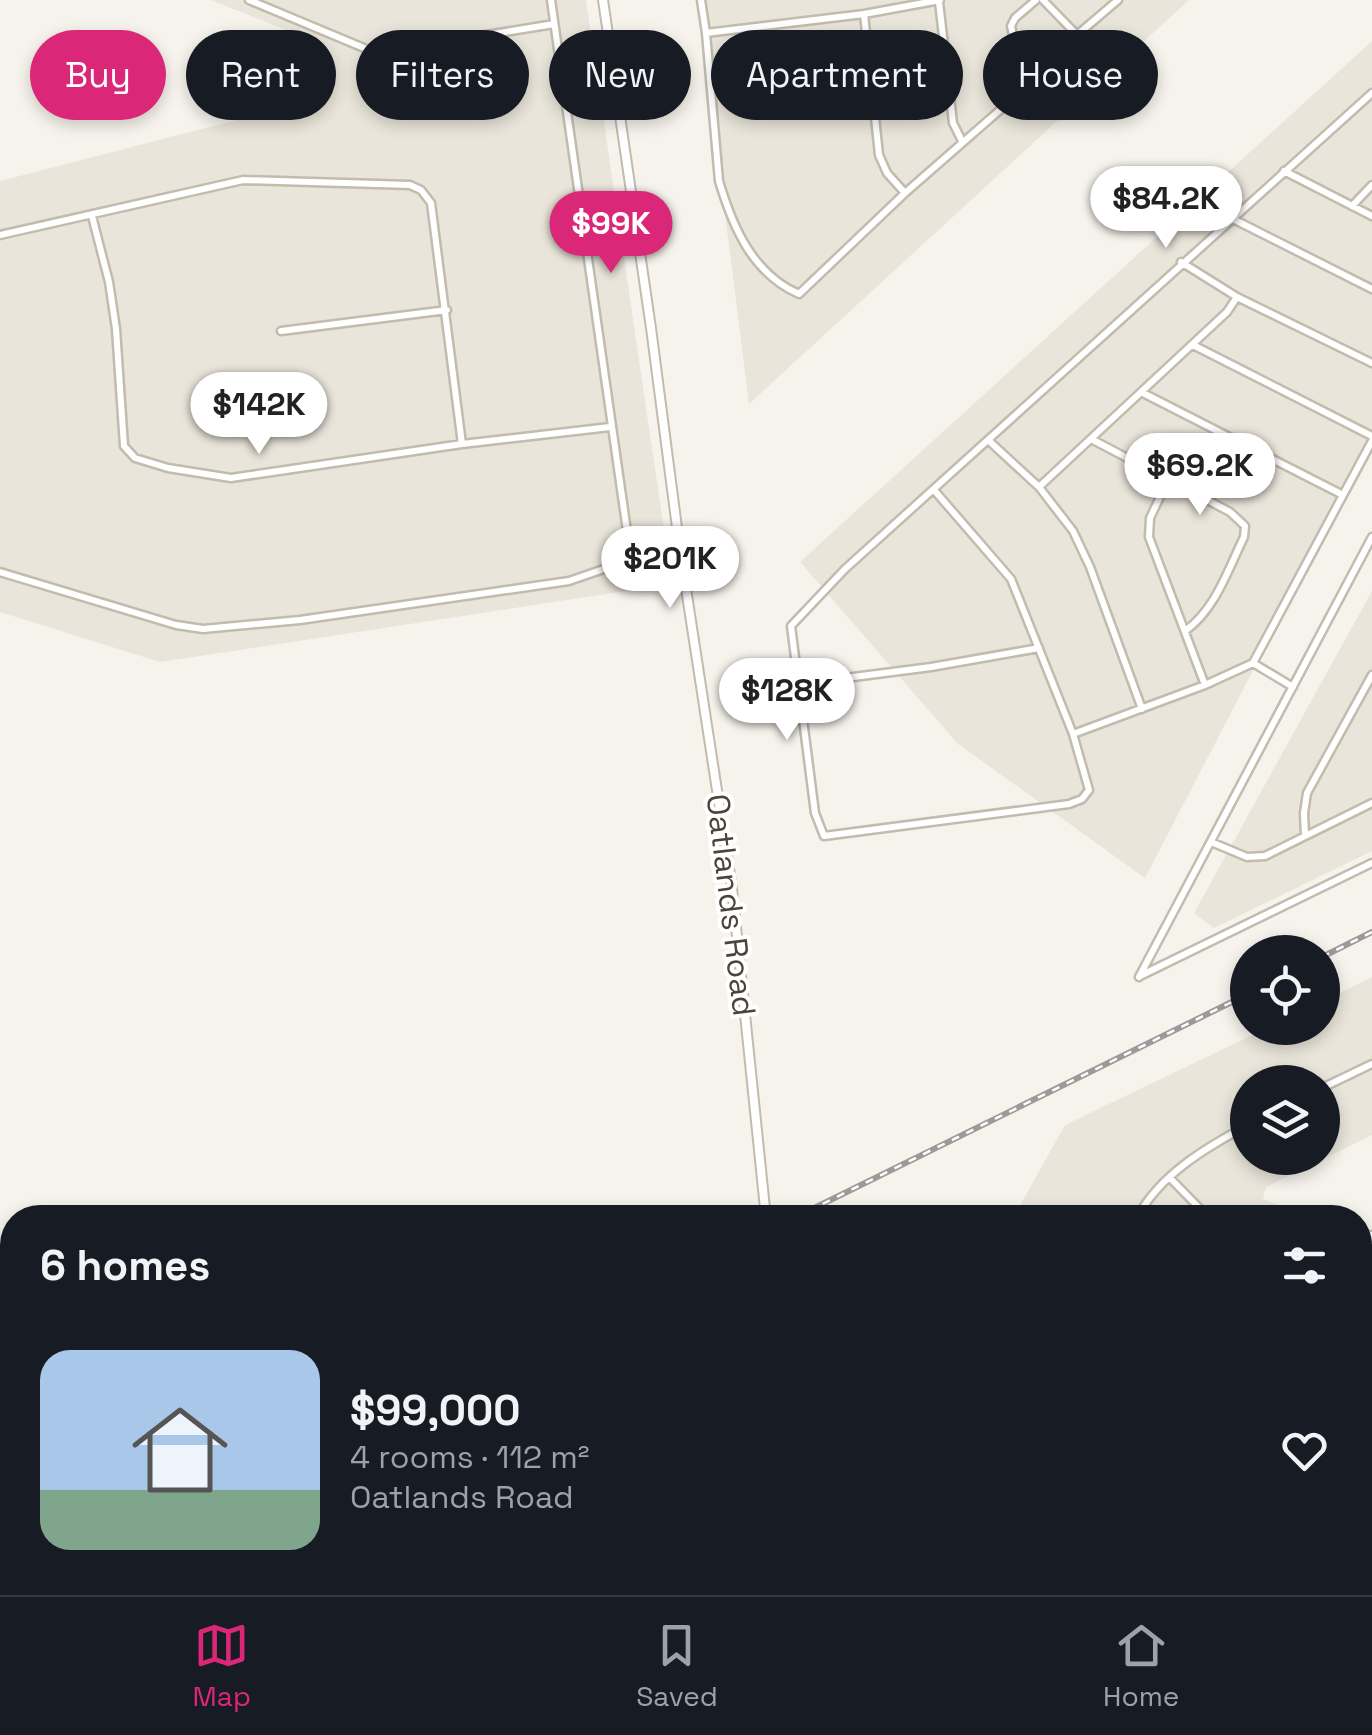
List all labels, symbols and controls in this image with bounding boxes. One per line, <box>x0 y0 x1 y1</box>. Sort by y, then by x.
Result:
chip: Buy <box>30 30 166 120</box>
chip: Rent <box>186 30 336 120</box>
chip: Filters <box>356 30 529 120</box>
chip: New <box>549 30 691 120</box>
chip: Apartment <box>711 30 963 120</box>
chip: House <box>983 30 1158 120</box>
pin: $84.2K <box>1085 166 1247 251</box>
text: $84.2K <box>1112 178 1220 218</box>
pin: $99K <box>552 191 670 276</box>
text: $99K <box>572 203 650 243</box>
pin: $142K <box>189 372 329 457</box>
text: $142K <box>212 384 306 424</box>
pin: $69.2K <box>1119 433 1281 518</box>
text: $69.2K <box>1146 445 1254 485</box>
pin: $201K <box>600 526 740 611</box>
text: $201K <box>623 538 717 578</box>
pin: $128K <box>717 658 857 743</box>
text: $128K <box>741 670 833 710</box>
street label: Oatlands Road <box>698 792 764 1018</box>
map controls <box>1230 935 1340 1175</box>
button: locate <box>1230 935 1340 1045</box>
button: layers <box>1230 1065 1340 1175</box>
icon: filters <box>1277 1238 1332 1293</box>
text: 6 homes <box>40 1239 210 1292</box>
text: $99,000 <box>350 1384 520 1437</box>
icon: home <box>120 1390 240 1510</box>
icon: heart <box>1277 1423 1332 1478</box>
text: 4 rooms · 112 m² <box>350 1437 590 1477</box>
text: Oatlands Road <box>350 1477 574 1517</box>
tab: Map <box>193 1618 251 1714</box>
tab: Saved <box>636 1618 718 1714</box>
tab: Home <box>1103 1618 1179 1714</box>

